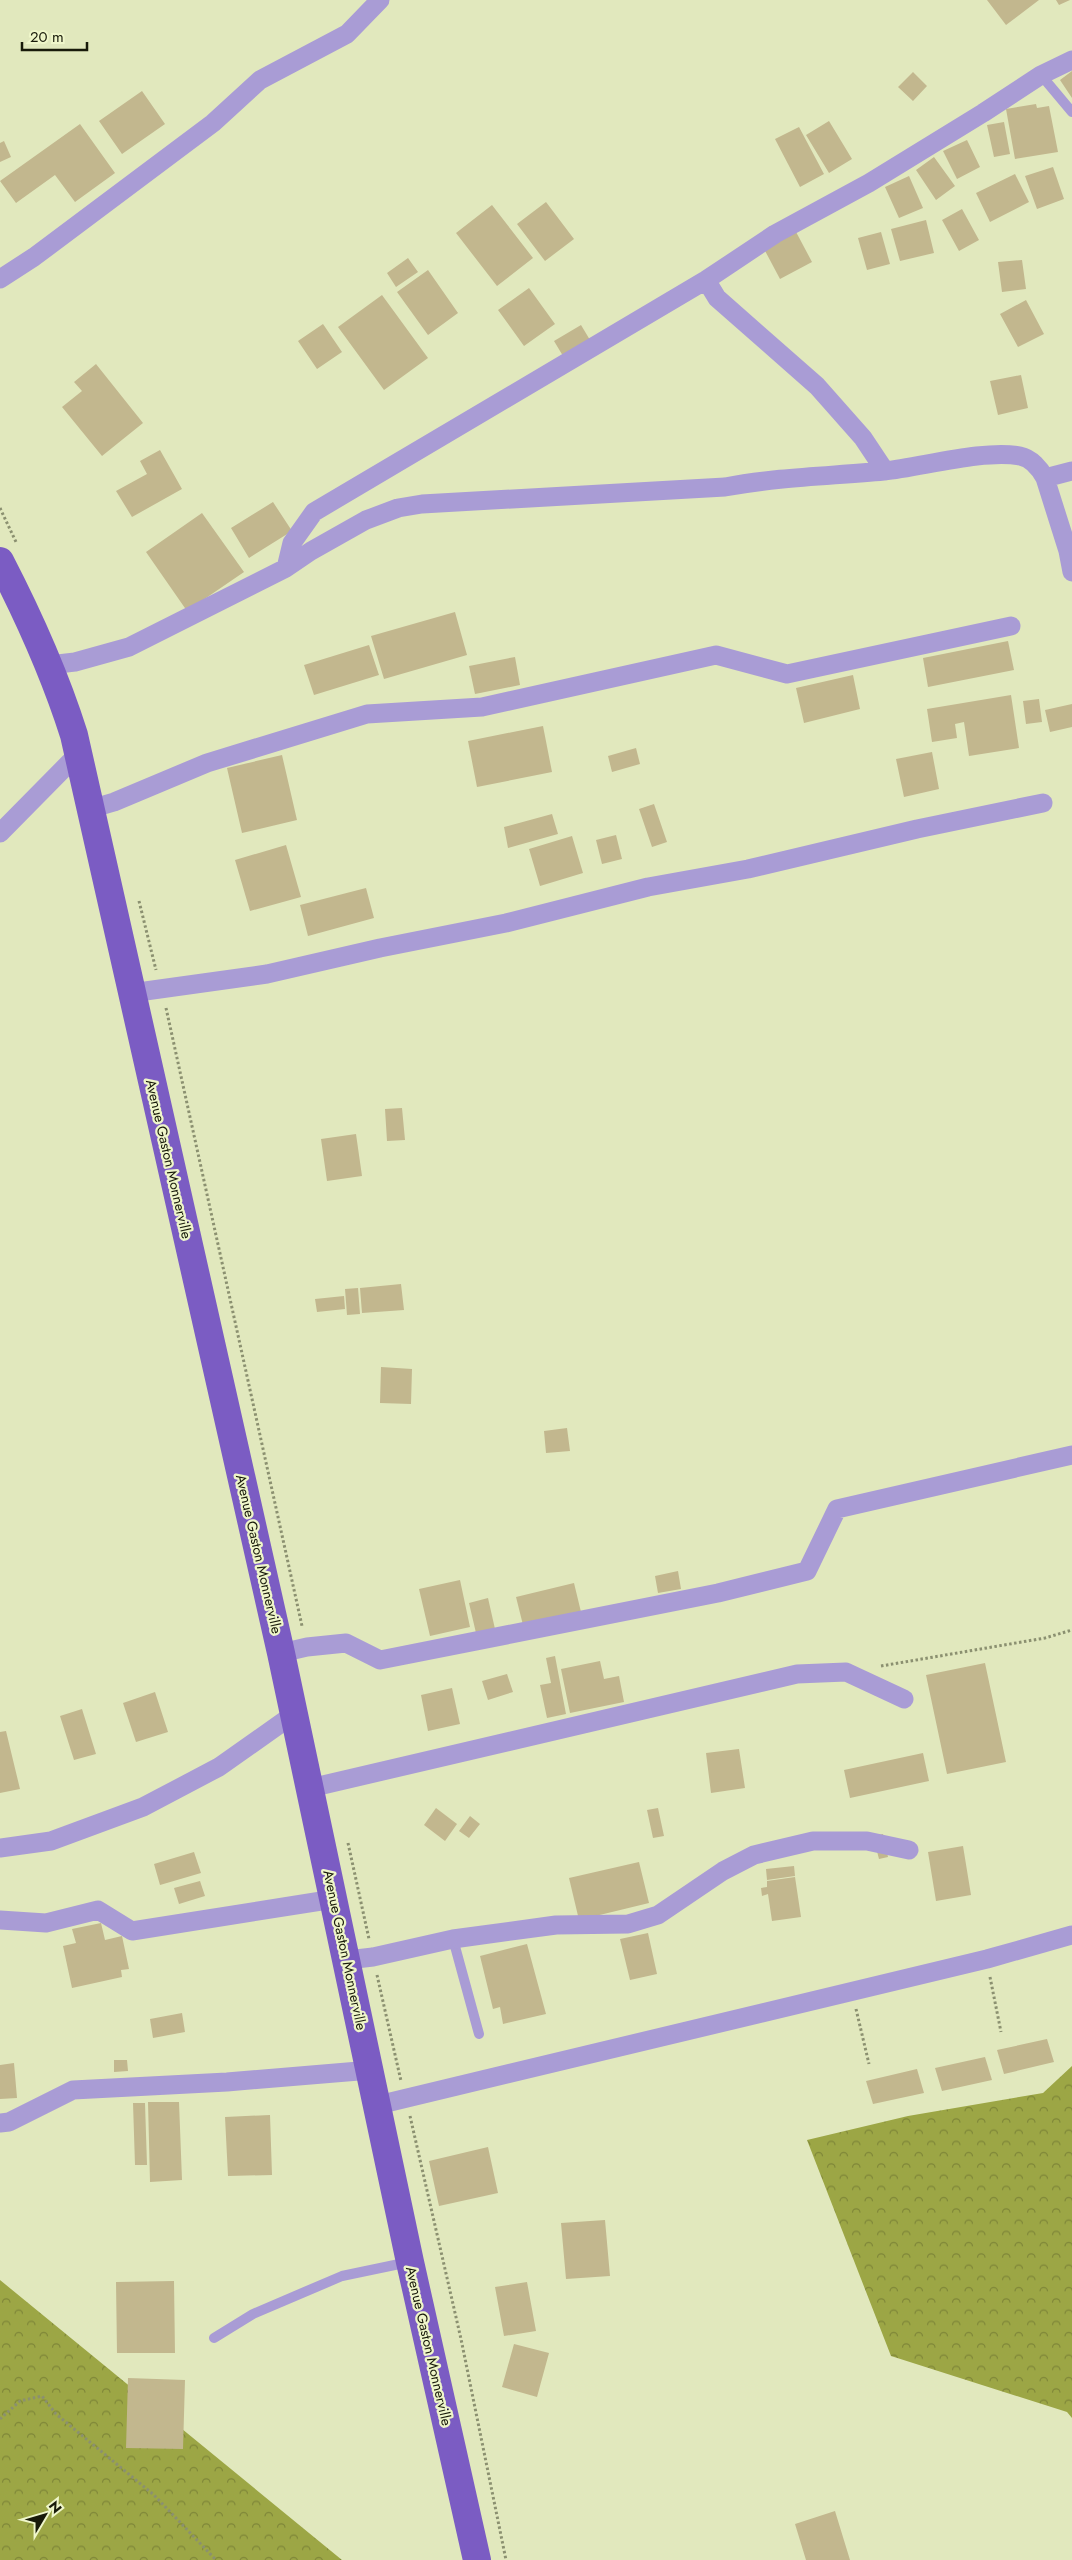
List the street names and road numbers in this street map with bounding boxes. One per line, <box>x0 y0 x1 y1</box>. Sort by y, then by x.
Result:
street label: Avenue Gaston Monnerville <box>141 1077 197 1241</box>
street label: Avenue Gaston Monnerville <box>231 1472 287 1636</box>
street label: Avenue Gaston Monnerville <box>318 1868 372 2032</box>
street label: Avenue Gaston Monnerville <box>401 2264 457 2428</box>

